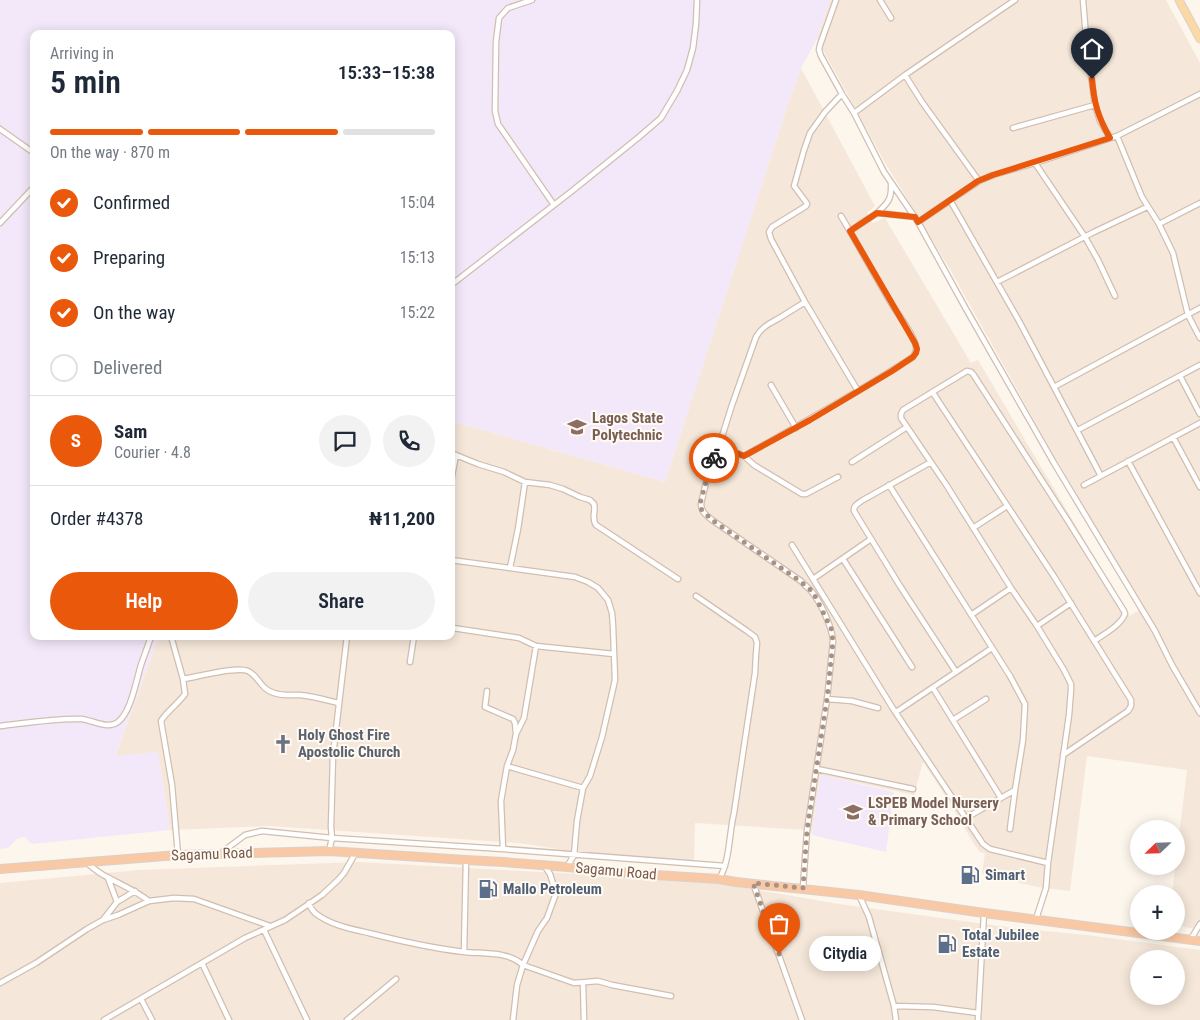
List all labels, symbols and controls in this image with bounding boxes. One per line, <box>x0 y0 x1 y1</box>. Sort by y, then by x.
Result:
pin <box>1071 28 1113 79</box>
icon: home <box>1078 35 1106 63</box>
text: Arriving in <box>50 44 114 63</box>
text: 15:33–15:38 <box>338 61 435 84</box>
text: 5 min <box>50 63 121 101</box>
text: On the way · 870 m <box>50 143 170 162</box>
icon: check <box>50 189 78 217</box>
text: Confirmed <box>93 191 170 214</box>
text: 15:04 <box>400 193 435 212</box>
icon: check <box>50 244 78 272</box>
text: Preparing <box>93 246 165 269</box>
text: 15:13 <box>400 248 435 267</box>
icon: check <box>50 299 78 327</box>
text: On the way <box>93 301 175 324</box>
text: 15:22 <box>400 303 435 322</box>
text: Delivered <box>93 356 162 379</box>
place label: Lagos State Polytechnic <box>592 409 663 444</box>
button: chat <box>319 415 371 467</box>
button: phone <box>383 415 435 467</box>
school or university icon: Lagos State Polytechnic <box>566 416 588 438</box>
text: Sam <box>114 420 147 443</box>
text: S <box>71 429 81 452</box>
courier <box>689 433 739 483</box>
text: Courier · 4.8 <box>114 443 191 462</box>
icon: bike <box>700 444 728 472</box>
text: Order #4378 <box>50 507 143 530</box>
text: ₦11,200 <box>369 507 435 530</box>
button: Help <box>50 572 238 630</box>
button: Share <box>248 572 435 630</box>
place label: Holy Ghost Fire Apostolic Church <box>298 726 401 761</box>
church icon: Holy Ghost Fire Apostolic Church <box>272 733 294 755</box>
place label: LSPEB Model Nursery & Primary School <box>868 794 999 829</box>
school or university icon: LSPEB Model Nursery & Primary School <box>842 801 864 823</box>
north arrow <box>1130 820 1185 875</box>
map controls <box>1130 820 1185 1005</box>
street label: Sagamu Road <box>171 844 253 864</box>
street label: Sagamu Road <box>575 858 657 884</box>
fuel station icon: Simart <box>959 864 981 886</box>
place label: Simart <box>985 866 1025 884</box>
fuel station icon: Mallo Petroleum <box>477 878 499 900</box>
place label: Mallo Petroleum <box>503 880 602 898</box>
button: + <box>1130 885 1185 940</box>
pin <box>758 903 800 954</box>
icon: bag <box>765 910 793 938</box>
place label: Total Jubilee Estate <box>962 926 1039 961</box>
fuel station icon: Total Jubilee Estate <box>936 933 958 955</box>
callout: Citydia <box>809 936 882 972</box>
text: Citydia <box>823 944 867 963</box>
button: − <box>1130 950 1185 1005</box>

